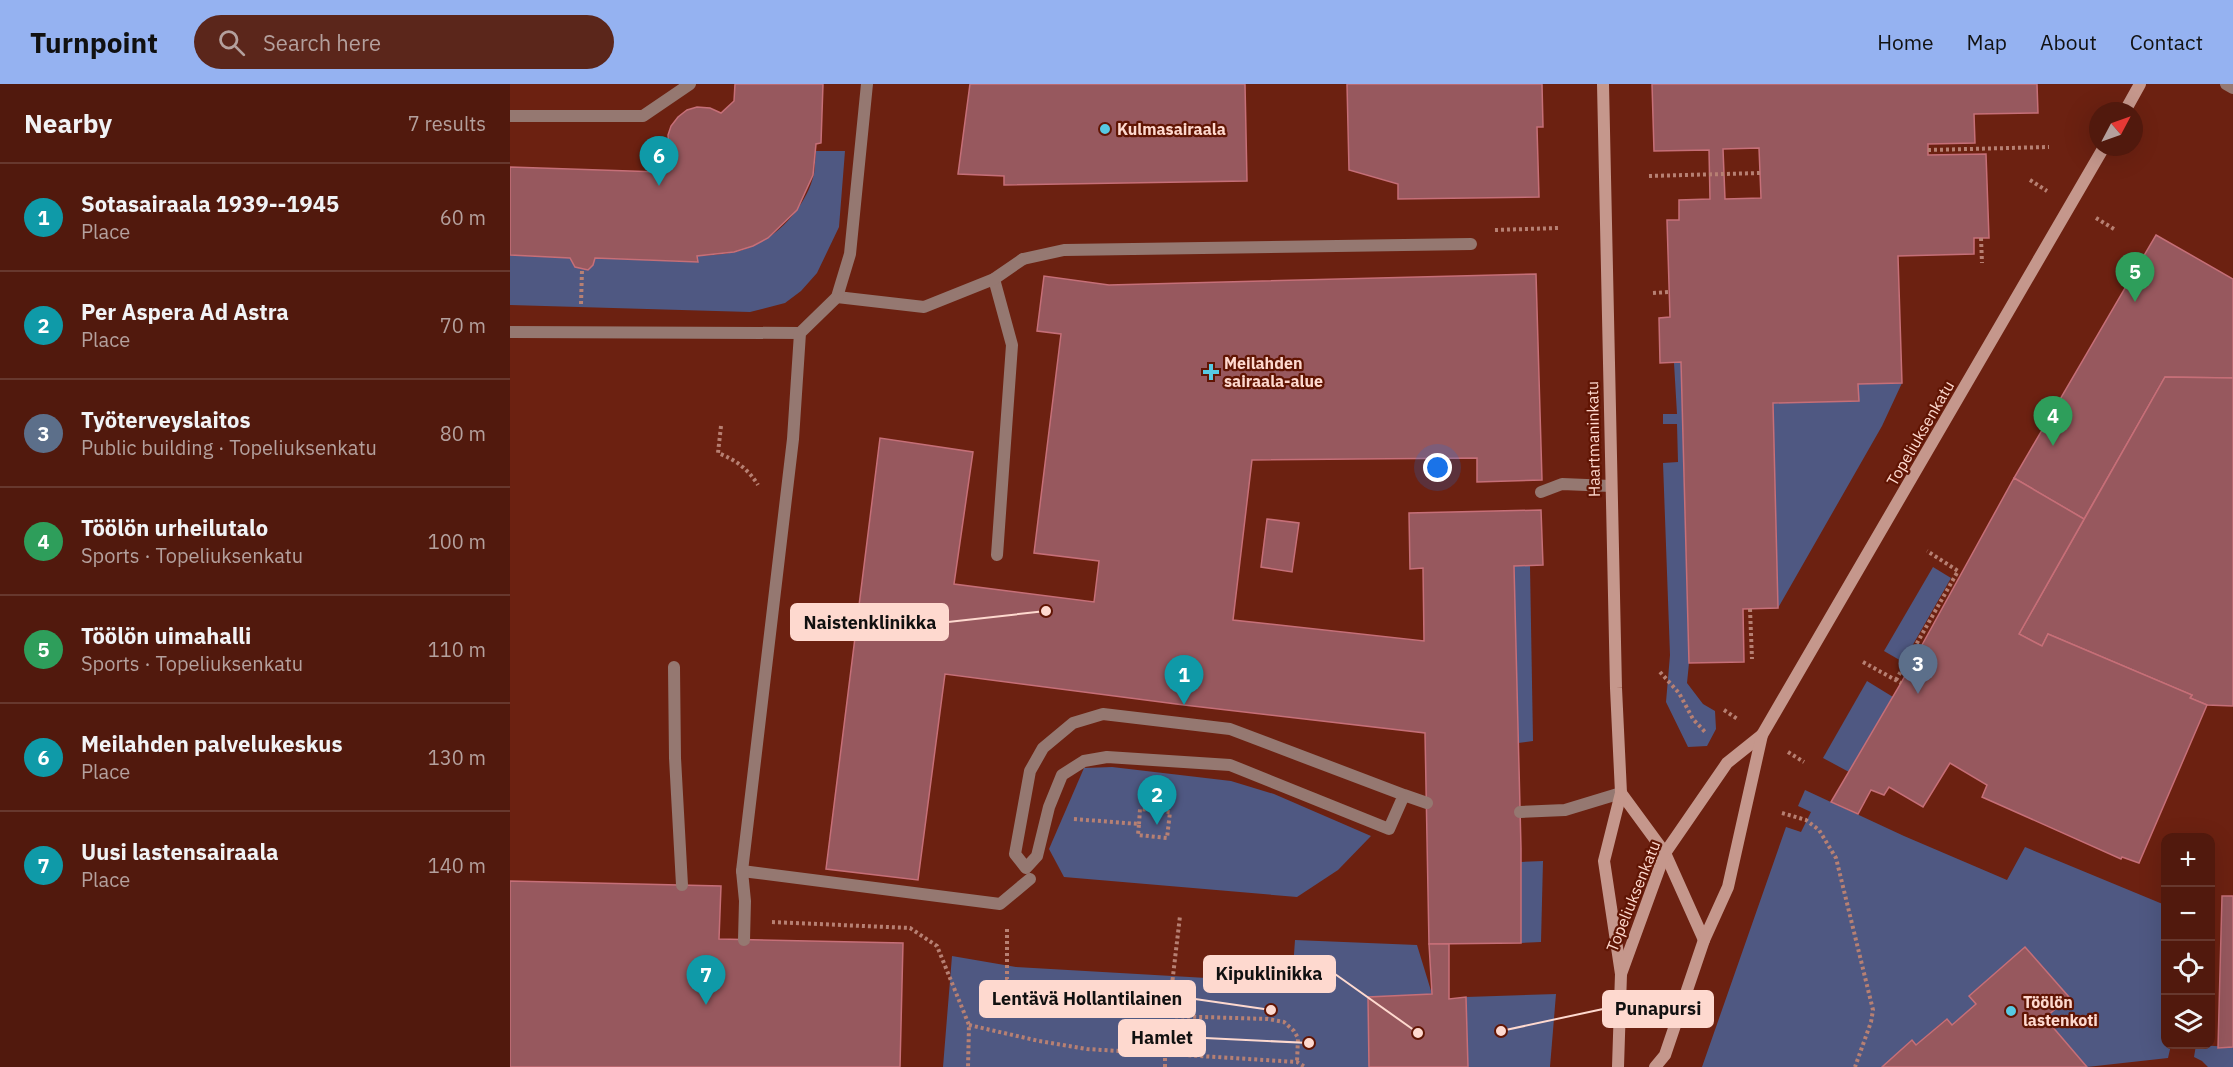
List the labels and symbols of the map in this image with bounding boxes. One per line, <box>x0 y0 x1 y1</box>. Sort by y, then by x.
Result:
north arrow <box>2089 102 2143 156</box>
place label: Kulmasairaala <box>1117 119 1226 139</box>
marker: Kulmasairaala <box>1098 122 1112 136</box>
pin: 6 <box>640 136 678 186</box>
pin: 5 <box>2116 252 2154 302</box>
place label: Meilahden sairaala-alue <box>1224 353 1323 391</box>
marker: Meilahden sairaala-alue <box>1202 363 1220 381</box>
street label: Topeliuksenkatu <box>1882 377 1958 489</box>
street label: Haartmaninkatu <box>1582 381 1604 497</box>
pin: 4 <box>2034 396 2072 446</box>
your location <box>1423 453 1452 482</box>
callout: Naistenklinikka <box>791 604 948 640</box>
text: Naistenklinikka <box>804 611 936 634</box>
pin: 3 <box>1898 644 1938 694</box>
pin: 1 <box>1164 656 1204 705</box>
pin: 2 <box>1138 776 1176 825</box>
street label: Topeliuksenkatu <box>1602 837 1664 955</box>
pin: 7 <box>686 956 726 1005</box>
callout: Kipuklinikka <box>1204 956 1335 992</box>
text: Kipuklinikka <box>1215 962 1323 985</box>
callout: Lentävä Hollantilainen <box>980 981 1195 1017</box>
text: Lentävä Hollantilainen <box>992 987 1182 1010</box>
callout: Punapursi <box>1603 991 1713 1027</box>
place label: Töölön lastenkoti <box>2023 992 2098 1030</box>
text: Punapursi <box>1615 997 1701 1020</box>
marker: Töölön lastenkoti <box>2004 1004 2018 1018</box>
callout: Hamlet <box>1119 1020 1205 1056</box>
text: Hamlet <box>1131 1026 1193 1049</box>

